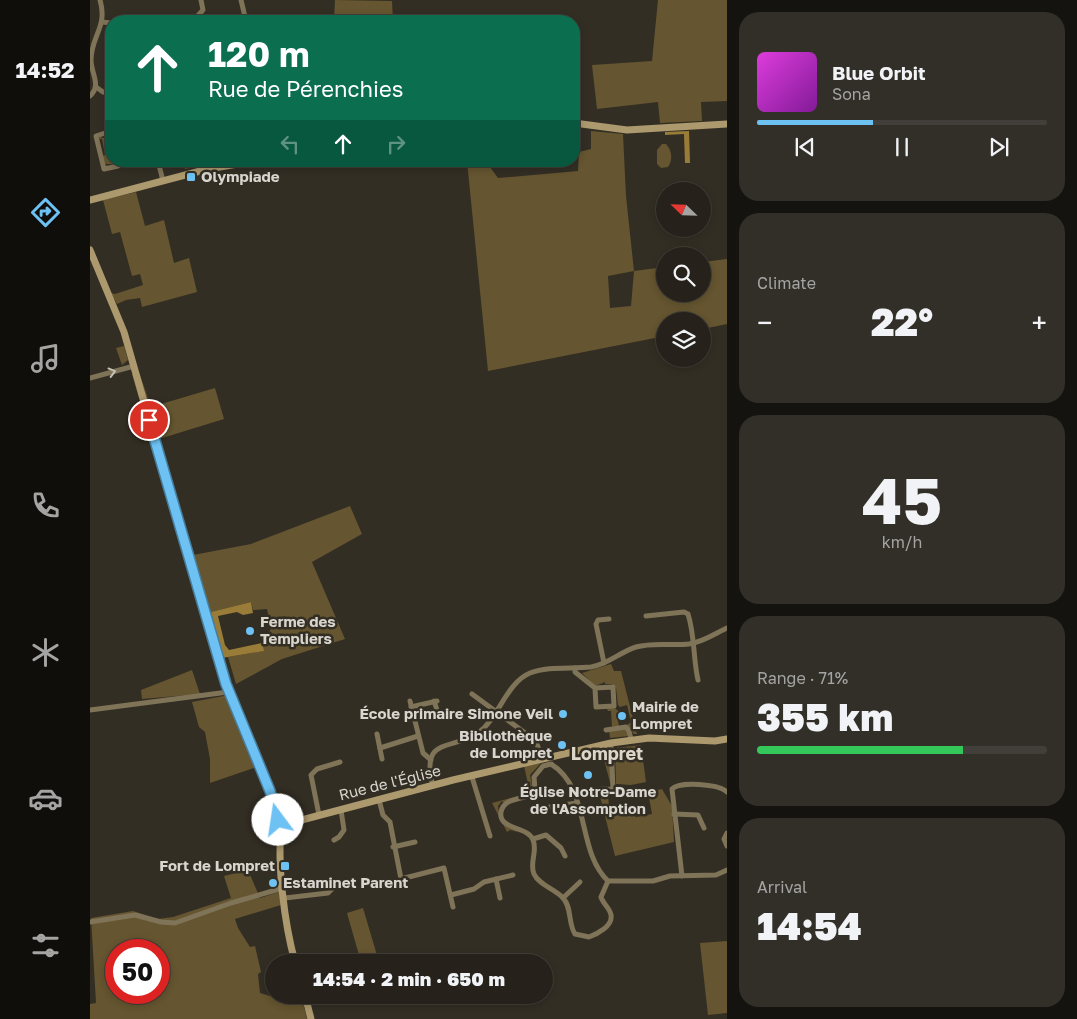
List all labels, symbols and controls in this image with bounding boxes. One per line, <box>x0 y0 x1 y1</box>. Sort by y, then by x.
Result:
text: 120 m <box>208 33 310 75</box>
icon: ahead <box>125 35 190 100</box>
text: 14:52 <box>16 56 74 83</box>
text: Blue Orbit <box>832 61 926 84</box>
text: Rue de Pérenchies <box>208 75 403 102</box>
text: Sona <box>832 84 871 104</box>
icon: left <box>276 130 304 158</box>
icon: ahead <box>329 130 357 158</box>
icon: right <box>382 130 410 158</box>
icon: previous <box>791 133 819 161</box>
icon: pause <box>888 133 916 161</box>
icon: next <box>985 133 1013 161</box>
place label: Olympiade <box>201 167 280 185</box>
marker: Olympiade <box>185 171 197 183</box>
north arrow <box>656 182 711 238</box>
map controls <box>656 182 711 367</box>
icon: directions <box>28 195 63 230</box>
button: search <box>656 247 711 302</box>
text: Climate <box>757 273 816 293</box>
text: 22° <box>871 299 933 344</box>
text: − <box>757 306 772 339</box>
text: + <box>1032 306 1047 339</box>
button: layers <box>656 312 711 367</box>
icon: music <box>28 341 63 376</box>
one-way arrow <box>107 367 115 377</box>
pin <box>128 399 170 441</box>
icon: arrive <box>135 406 163 434</box>
text: 45 <box>862 460 942 538</box>
icon: phone <box>28 488 63 523</box>
text: km/h <box>882 532 922 552</box>
place label: Ferme des Templiers <box>260 612 336 647</box>
marker: Ferme des Templiers <box>244 625 256 637</box>
icon: climate <box>28 635 63 670</box>
text: Range · 71% <box>757 668 848 688</box>
text: 355 km <box>757 694 893 739</box>
place label: Mairie de Lompret <box>632 697 699 732</box>
place label: École primaire Simone Veil <box>359 704 553 722</box>
marker: École primaire Simone Veil <box>557 708 569 720</box>
marker: Mairie de Lompret <box>616 710 628 722</box>
place label: Bibliothèque de Lompret <box>459 726 552 761</box>
marker: Bibliothèque de Lompret <box>556 739 568 751</box>
district label: Lompret <box>571 742 643 764</box>
street label: Rue de l'Église <box>337 761 443 803</box>
marker: Église Notre-Dame de l'Assomption <box>582 769 594 781</box>
icon: car <box>28 781 63 816</box>
place label: Église Notre-Dame de l'Assomption <box>520 782 656 817</box>
position arrow <box>251 793 303 845</box>
place label: Fort de Lompret <box>159 856 275 874</box>
marker: Fort de Lompret <box>279 860 291 872</box>
place label: Estaminet Parent <box>283 873 408 891</box>
marker: Estaminet Parent <box>267 877 279 889</box>
text: Arrival <box>757 877 807 897</box>
text: 14:54 <box>757 903 862 948</box>
icon: filters <box>28 928 63 963</box>
speed limit sign: 50 <box>105 939 170 1004</box>
text: 14:54 · 2 min · 650 m <box>313 967 505 990</box>

